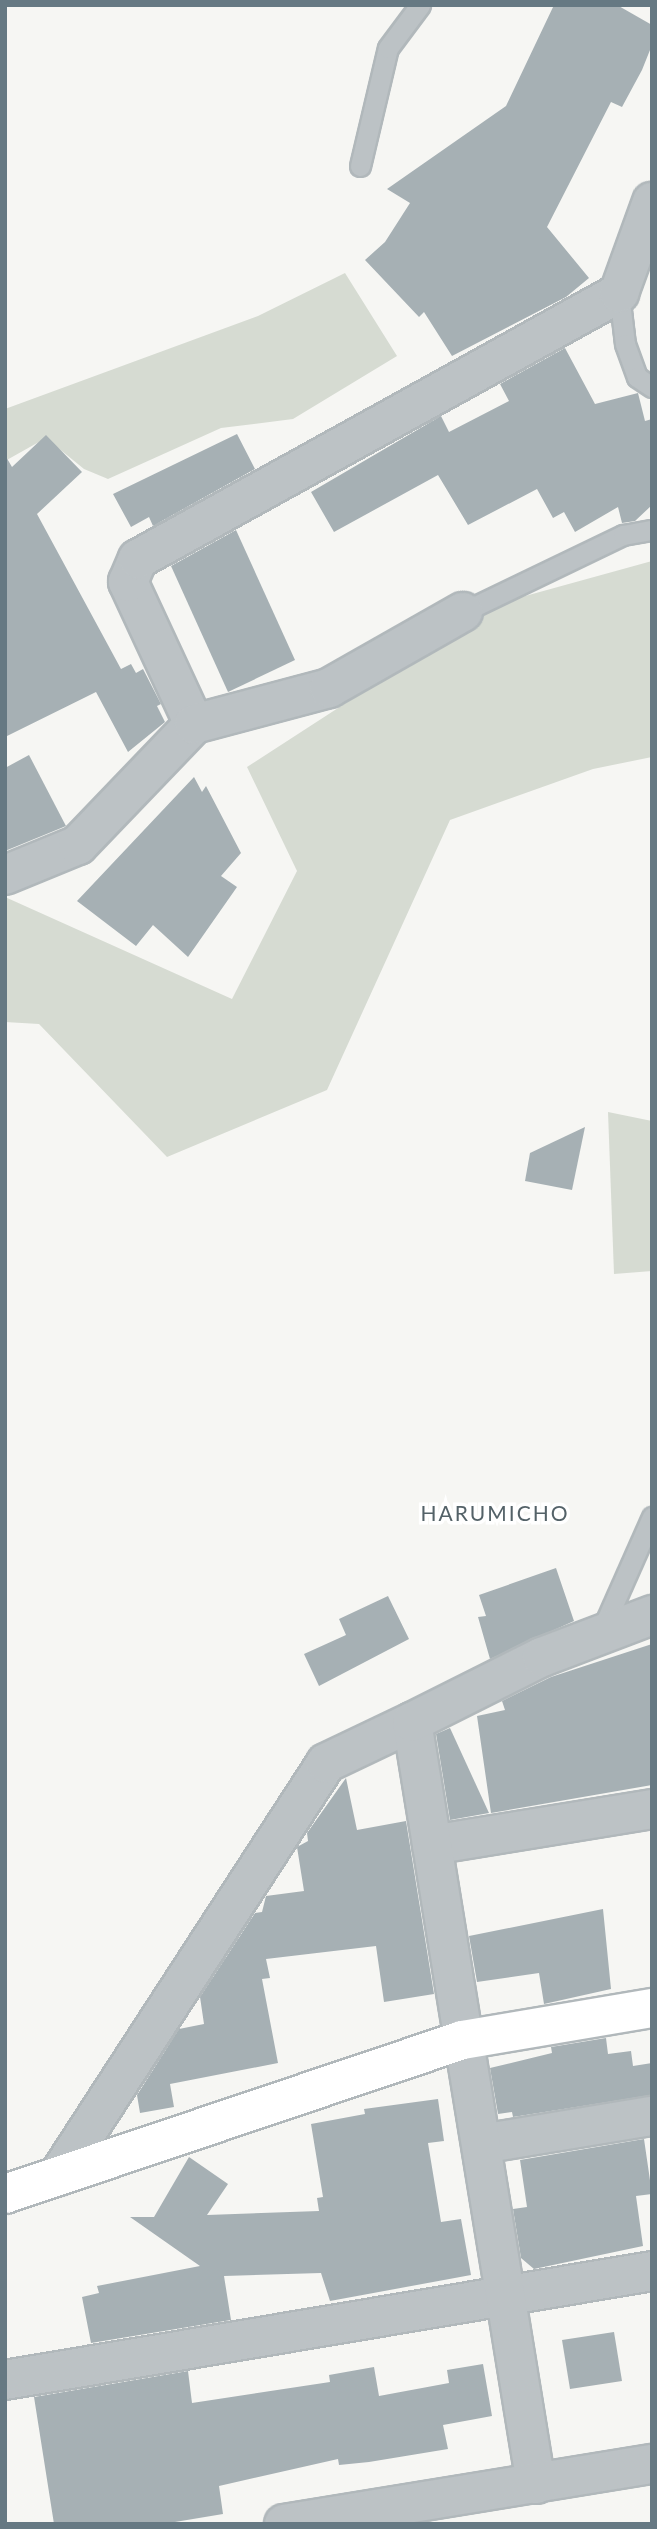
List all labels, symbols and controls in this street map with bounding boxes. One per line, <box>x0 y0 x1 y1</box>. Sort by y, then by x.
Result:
district label: HARUMICHO <box>422 1500 568 1526</box>

